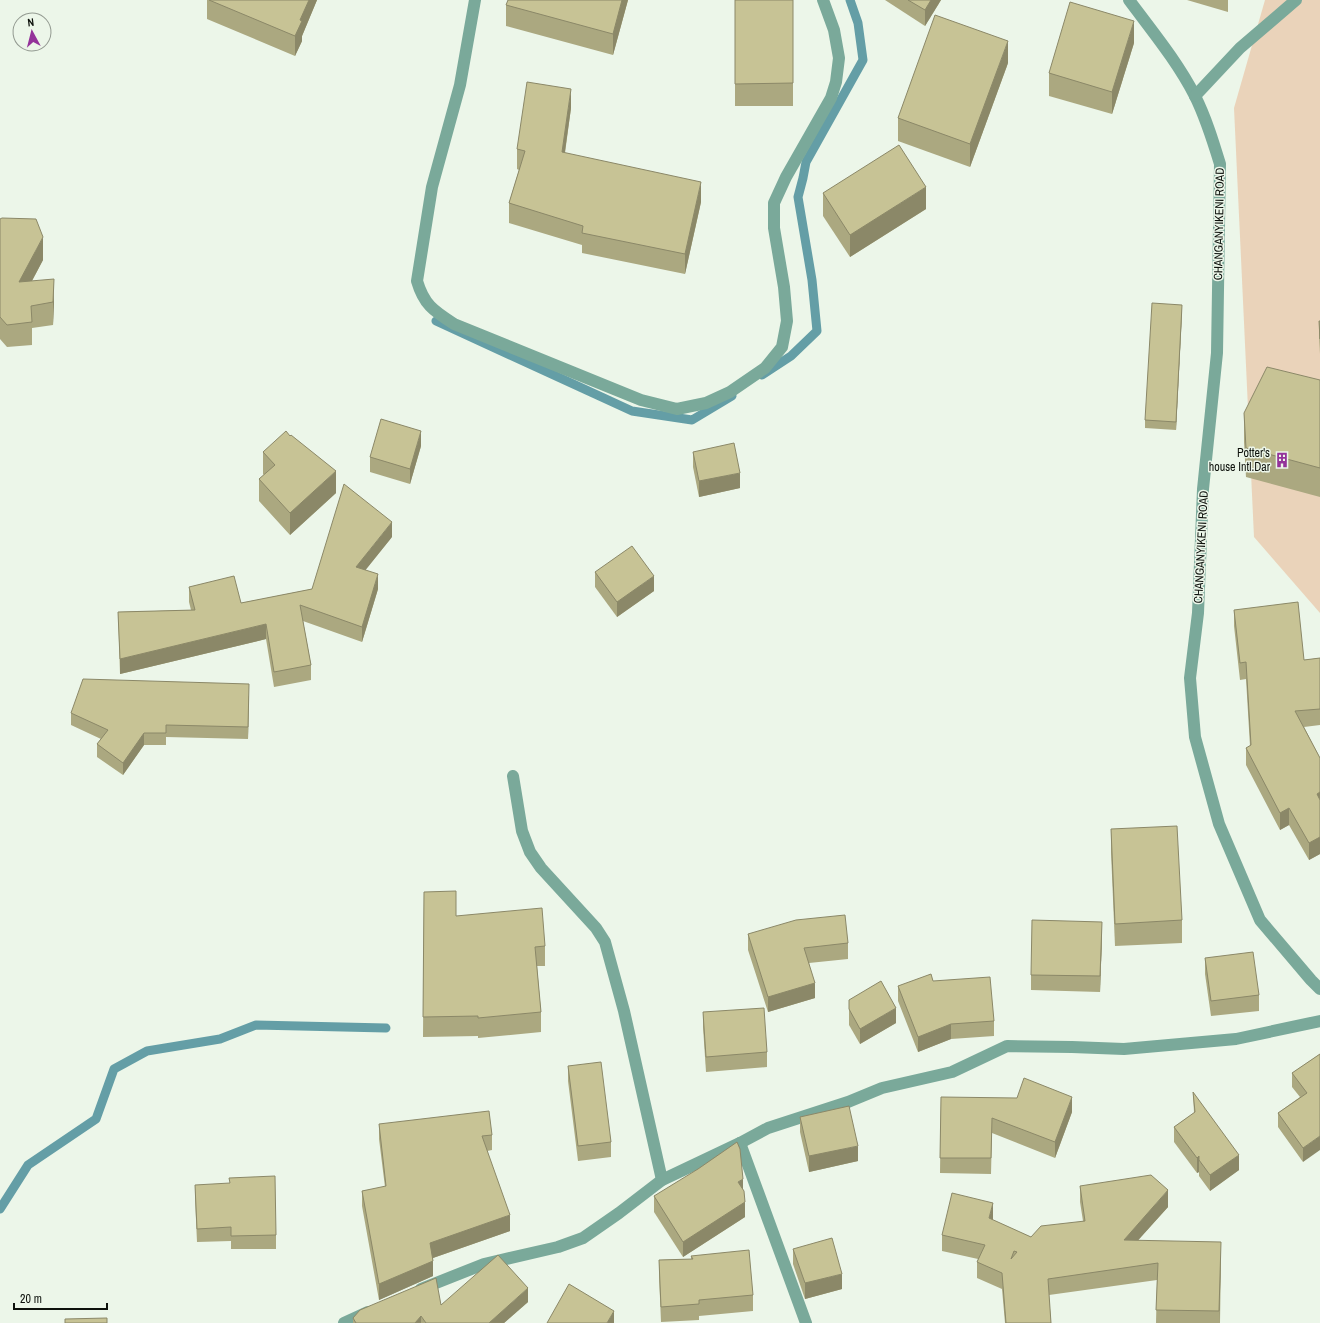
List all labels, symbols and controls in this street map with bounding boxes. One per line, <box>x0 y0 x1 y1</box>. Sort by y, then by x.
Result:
north arrow <box>12 12 52 52</box>
text: N <box>27 15 35 29</box>
street label: CHANGANYIKENI ROAD <box>1210 168 1228 280</box>
place label: Potter's house Intl.Dar <box>1209 445 1271 475</box>
building icon: Potter's house Intl.Dar <box>1273 451 1291 469</box>
street label: CHANGANYIKENI ROAD <box>1190 490 1212 604</box>
scale bar <box>14 1285 107 1311</box>
text: 20 m <box>20 1291 42 1307</box>

